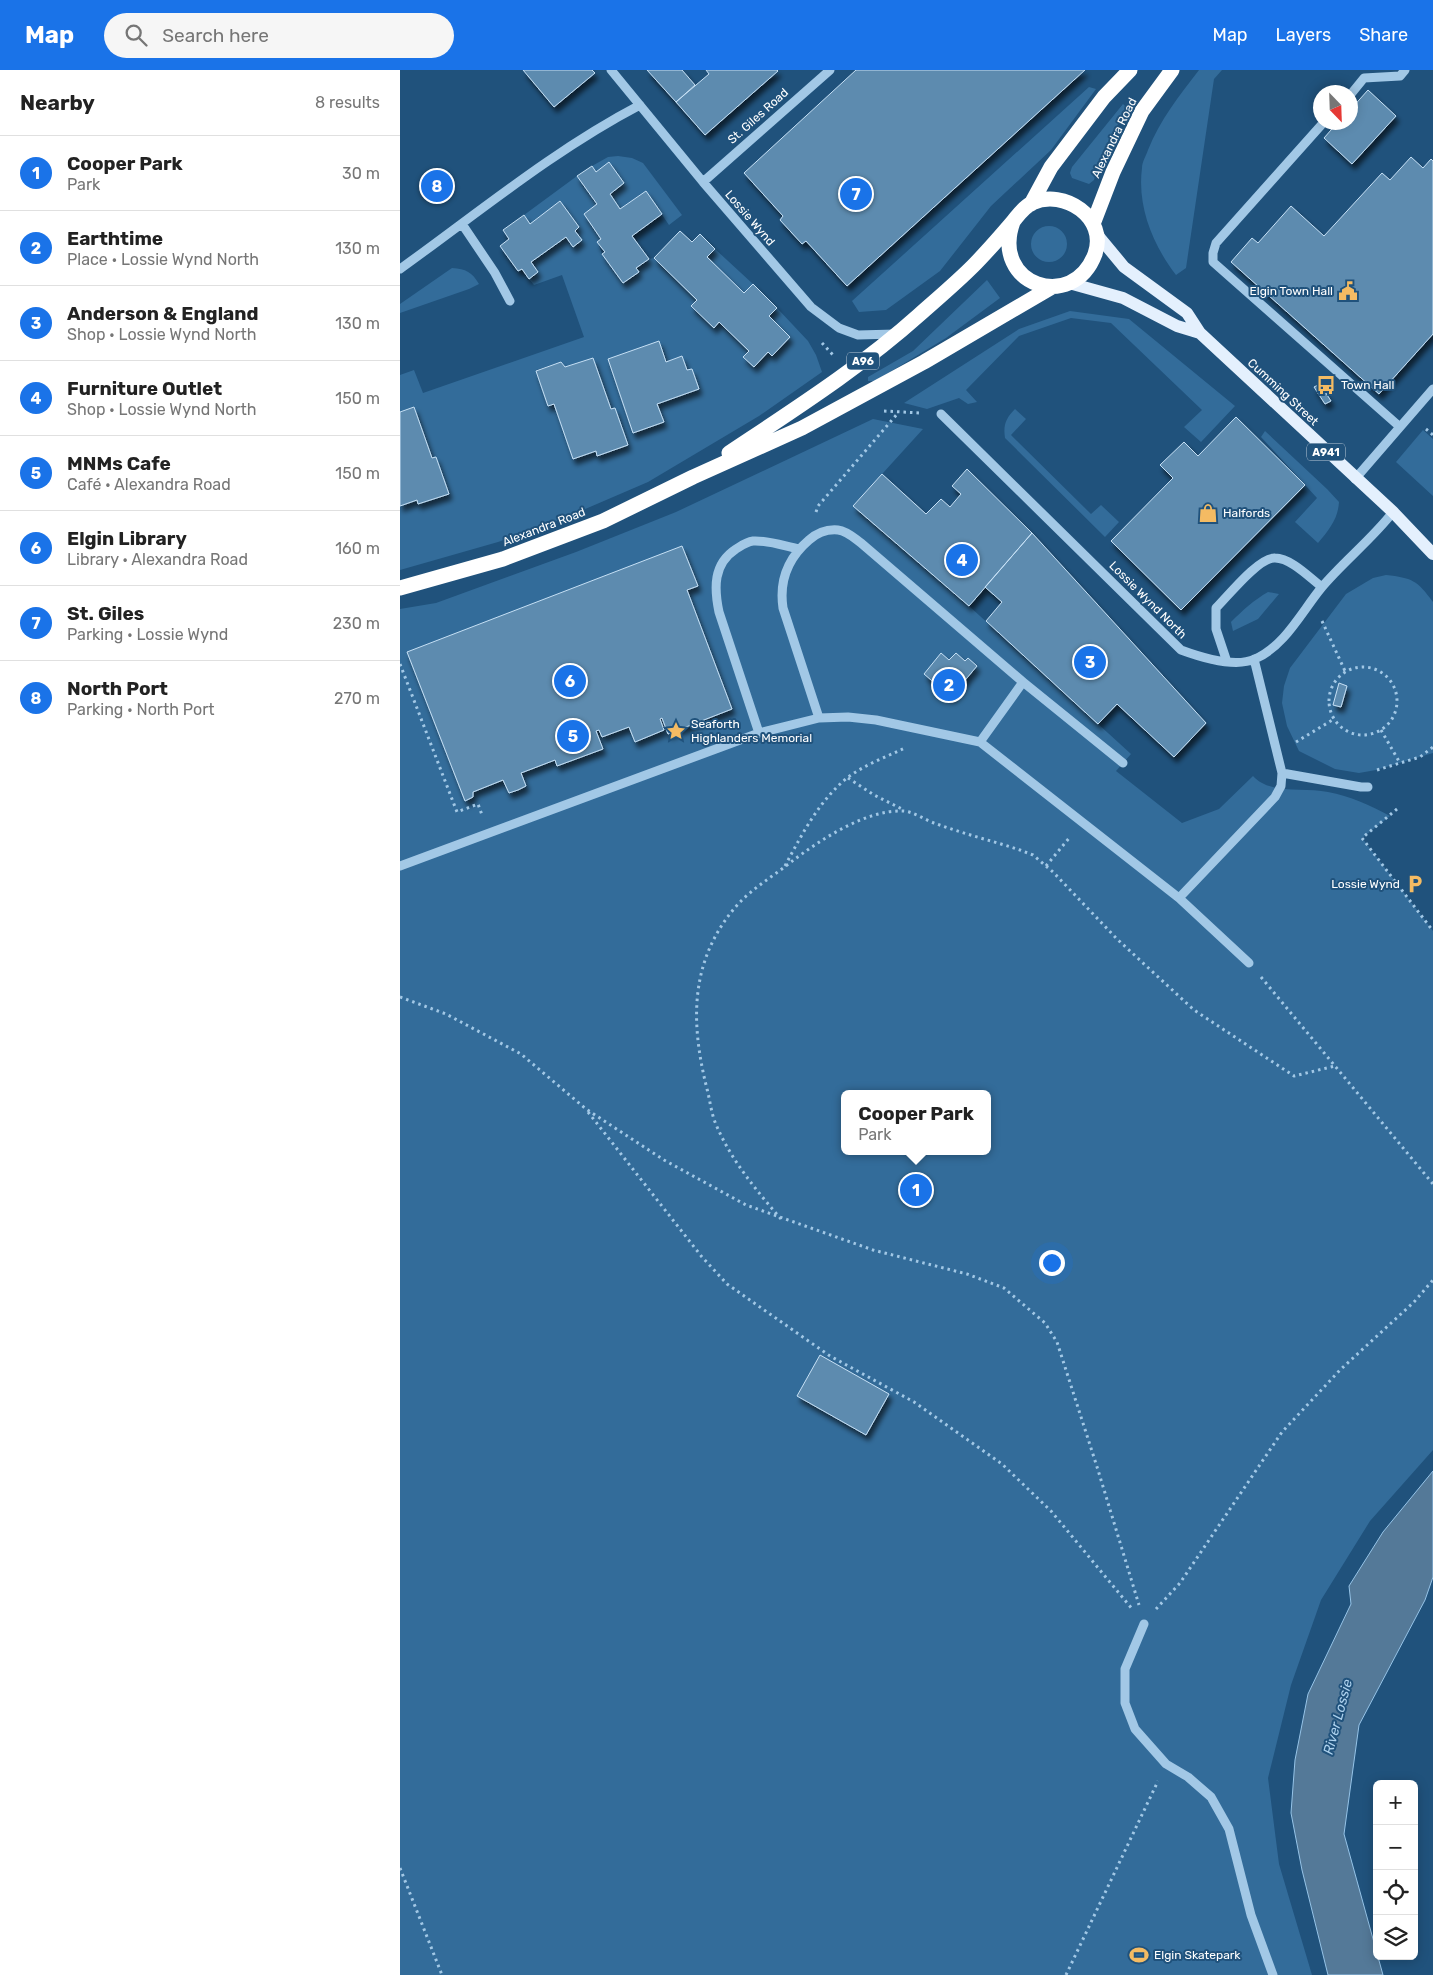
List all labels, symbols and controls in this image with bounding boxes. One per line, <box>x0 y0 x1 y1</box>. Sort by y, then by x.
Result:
search box <box>104 13 454 58</box>
text: Map <box>25 21 74 49</box>
icon: search <box>122 21 150 49</box>
text: Search here <box>162 24 269 47</box>
text: Map <box>1213 24 1248 46</box>
text: Layers <box>1276 24 1331 46</box>
text: Share <box>1359 24 1408 46</box>
street label: St. Giles Road <box>725 85 791 147</box>
north arrow <box>1313 85 1358 130</box>
text: Nearby <box>20 90 95 115</box>
text: 8 results <box>315 93 380 112</box>
street label: Alexandra Road <box>1089 96 1139 180</box>
text: Cooper Park <box>67 152 183 175</box>
text: 1 <box>32 164 40 183</box>
text: 30 m <box>342 164 380 183</box>
pin: 8 <box>421 167 453 205</box>
text: Park <box>67 175 100 194</box>
pin: 7 <box>840 175 872 213</box>
street label: Lossie Wynd <box>722 187 778 249</box>
text: Earthtime <box>67 227 163 250</box>
text: 2 <box>31 239 41 258</box>
text: 130 m <box>335 239 380 258</box>
text: Place · Lossie Wynd North <box>67 250 259 269</box>
public building icon: Elgin Town Hall <box>1337 280 1359 302</box>
place label: Elgin Town Hall <box>1249 284 1333 298</box>
text: Anderson & England <box>67 302 259 325</box>
text: 3 <box>31 314 41 333</box>
text: 130 m <box>335 314 380 333</box>
text: Shop · Lossie Wynd North <box>67 325 257 344</box>
road number: A96 <box>847 352 879 370</box>
street label: Cumming Street <box>1245 356 1321 429</box>
bus stop icon: Town Hall <box>1315 374 1337 396</box>
text: Furniture Outlet <box>67 377 222 400</box>
place label: Town Hall <box>1341 378 1394 392</box>
text: 4 <box>31 389 41 408</box>
text: 150 m <box>335 389 380 408</box>
text: Shop · Lossie Wynd North <box>67 400 257 419</box>
road number: A941 <box>1307 444 1345 461</box>
text: MNMs Cafe <box>67 452 171 475</box>
text: 5 <box>31 464 41 483</box>
text: 150 m <box>335 464 380 483</box>
text: Café · Alexandra Road <box>67 475 231 494</box>
shop icon: Halfords <box>1197 502 1219 524</box>
street label: Alexandra Road <box>501 505 587 549</box>
place label: Halfords <box>1223 506 1270 520</box>
text: Elgin Library <box>67 527 187 550</box>
text: 6 <box>31 539 41 558</box>
text: 160 m <box>335 539 380 558</box>
pin: 4 <box>946 541 978 579</box>
text: Library · Alexandra Road <box>67 550 248 569</box>
street label: Lossie Wynd North <box>1106 558 1190 642</box>
text: St. Giles <box>67 602 144 625</box>
text: 7 <box>31 614 41 633</box>
text: 230 m <box>333 614 380 633</box>
text: Parking · Lossie Wynd <box>67 625 228 644</box>
pin: 3 <box>1074 643 1106 681</box>
pin: 6 <box>554 662 586 700</box>
pin: 2 <box>933 666 965 704</box>
text: North Port <box>67 677 168 700</box>
text: 8 <box>31 689 41 708</box>
text: 270 m <box>334 689 380 708</box>
text: Parking · North Port <box>67 700 215 719</box>
pin: 5 <box>557 717 589 755</box>
place label: Seaforth Highlanders Memorial <box>691 717 812 745</box>
place icon: Seaforth Highlanders Memorial <box>665 720 687 742</box>
parking icon: Lossie Wynd <box>1404 873 1426 895</box>
place label: Lossie Wynd <box>1331 877 1400 891</box>
popup <box>841 1090 991 1155</box>
text: Cooper Park <box>858 1102 974 1125</box>
text: Park <box>858 1125 891 1144</box>
pin: 1 <box>900 1171 932 1209</box>
your location <box>1039 1250 1065 1276</box>
water label: River Lossie <box>1320 1677 1356 1757</box>
map controls <box>1373 1780 1418 1960</box>
button: + <box>1373 1780 1418 1825</box>
button: − <box>1373 1825 1418 1870</box>
button: locate <box>1373 1870 1418 1915</box>
button: layers <box>1373 1915 1418 1960</box>
sports icon: Elgin Skatepark <box>1128 1944 1150 1966</box>
place label: Elgin Skatepark <box>1154 1948 1241 1962</box>

